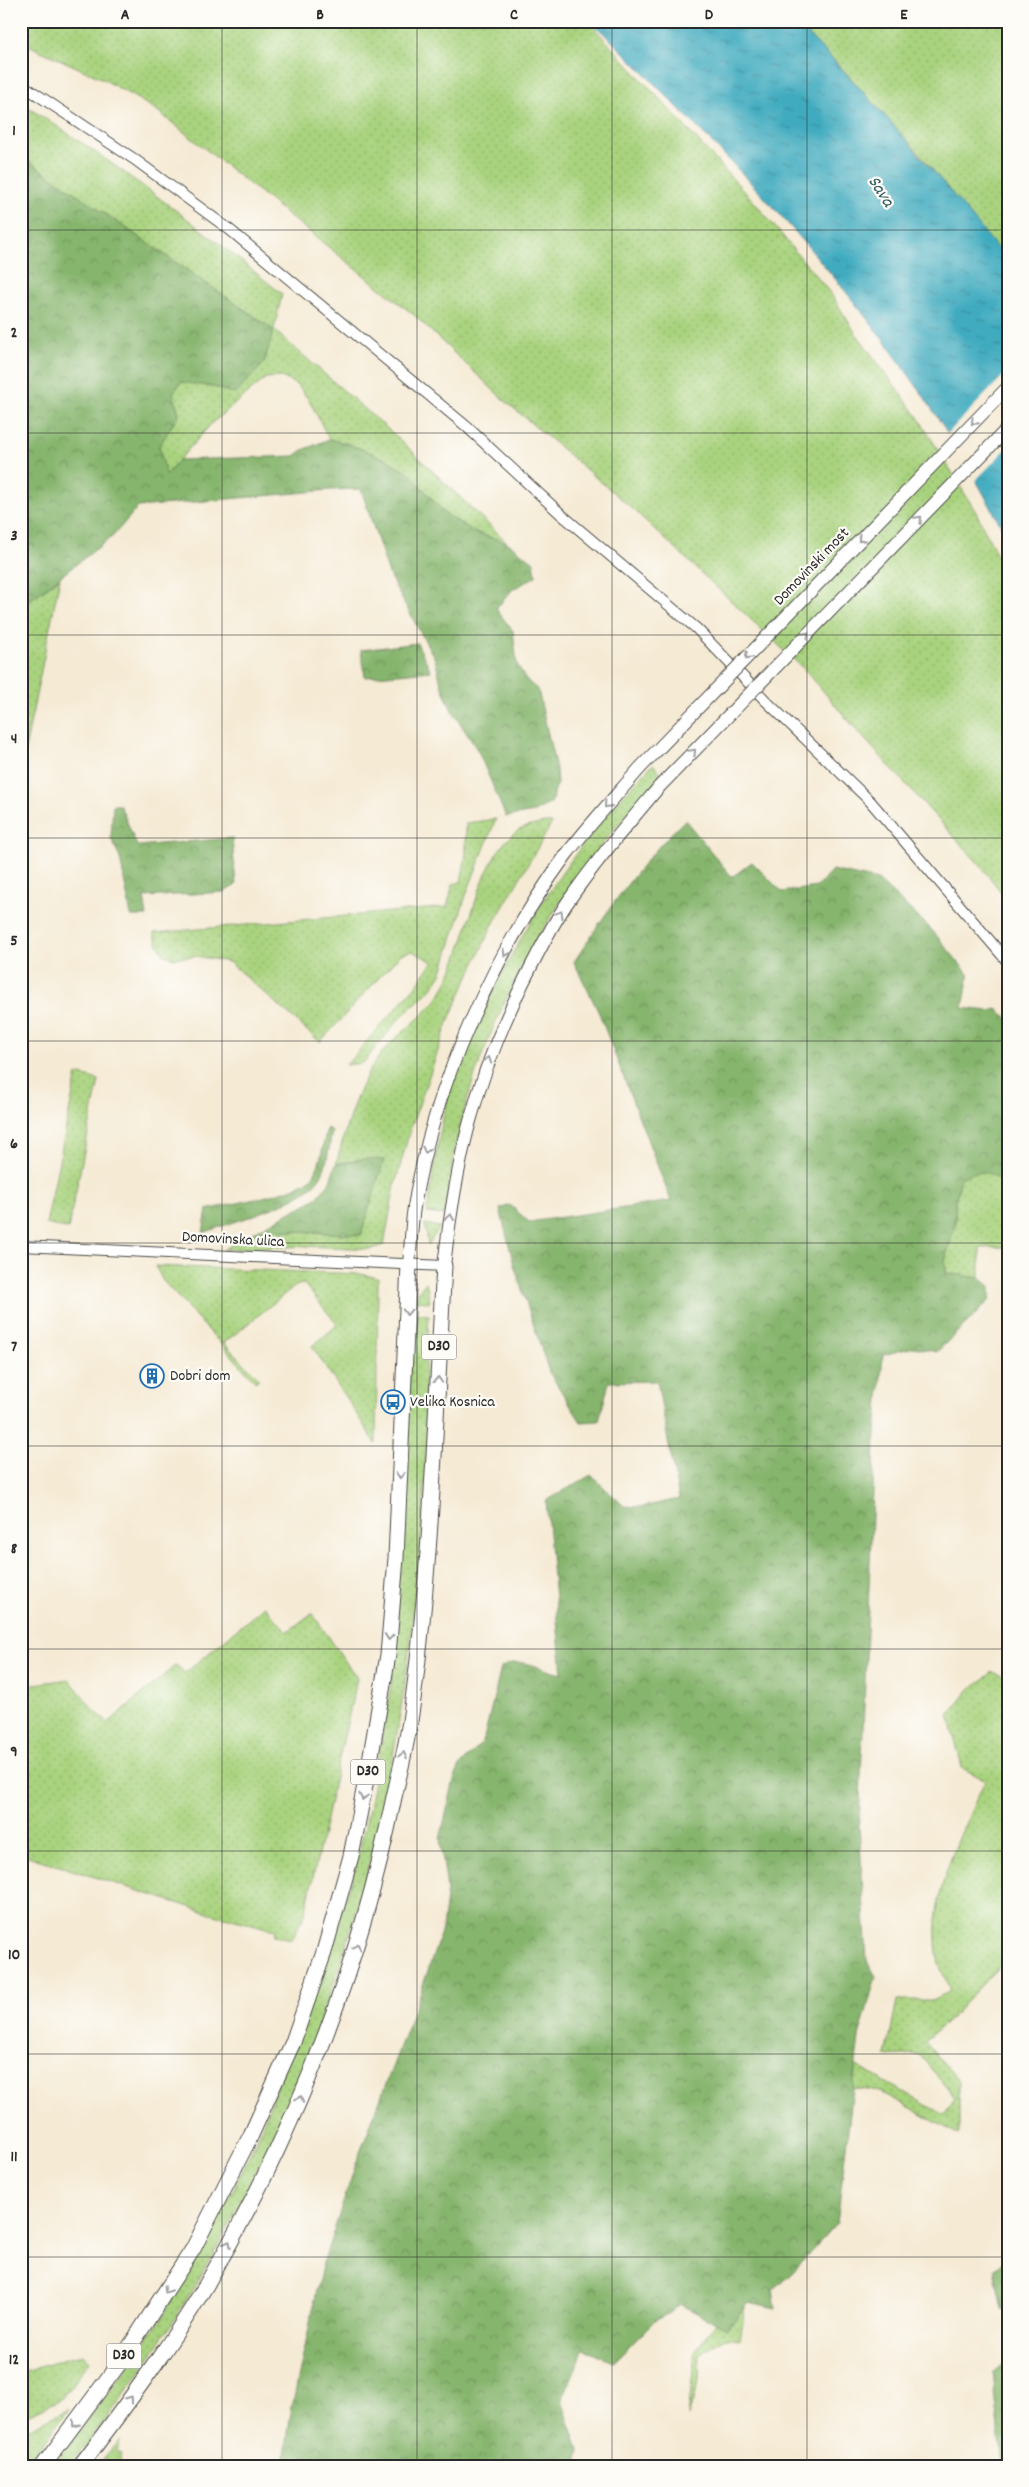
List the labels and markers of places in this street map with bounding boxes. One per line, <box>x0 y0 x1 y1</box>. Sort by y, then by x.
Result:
building icon: Dobri dom <box>139 1363 165 1389</box>
place label: Dobri dom <box>170 1365 230 1388</box>
bus stop icon: Velika Kosnica <box>380 1389 406 1415</box>
place label: Velika Kosnica <box>410 1391 495 1414</box>

